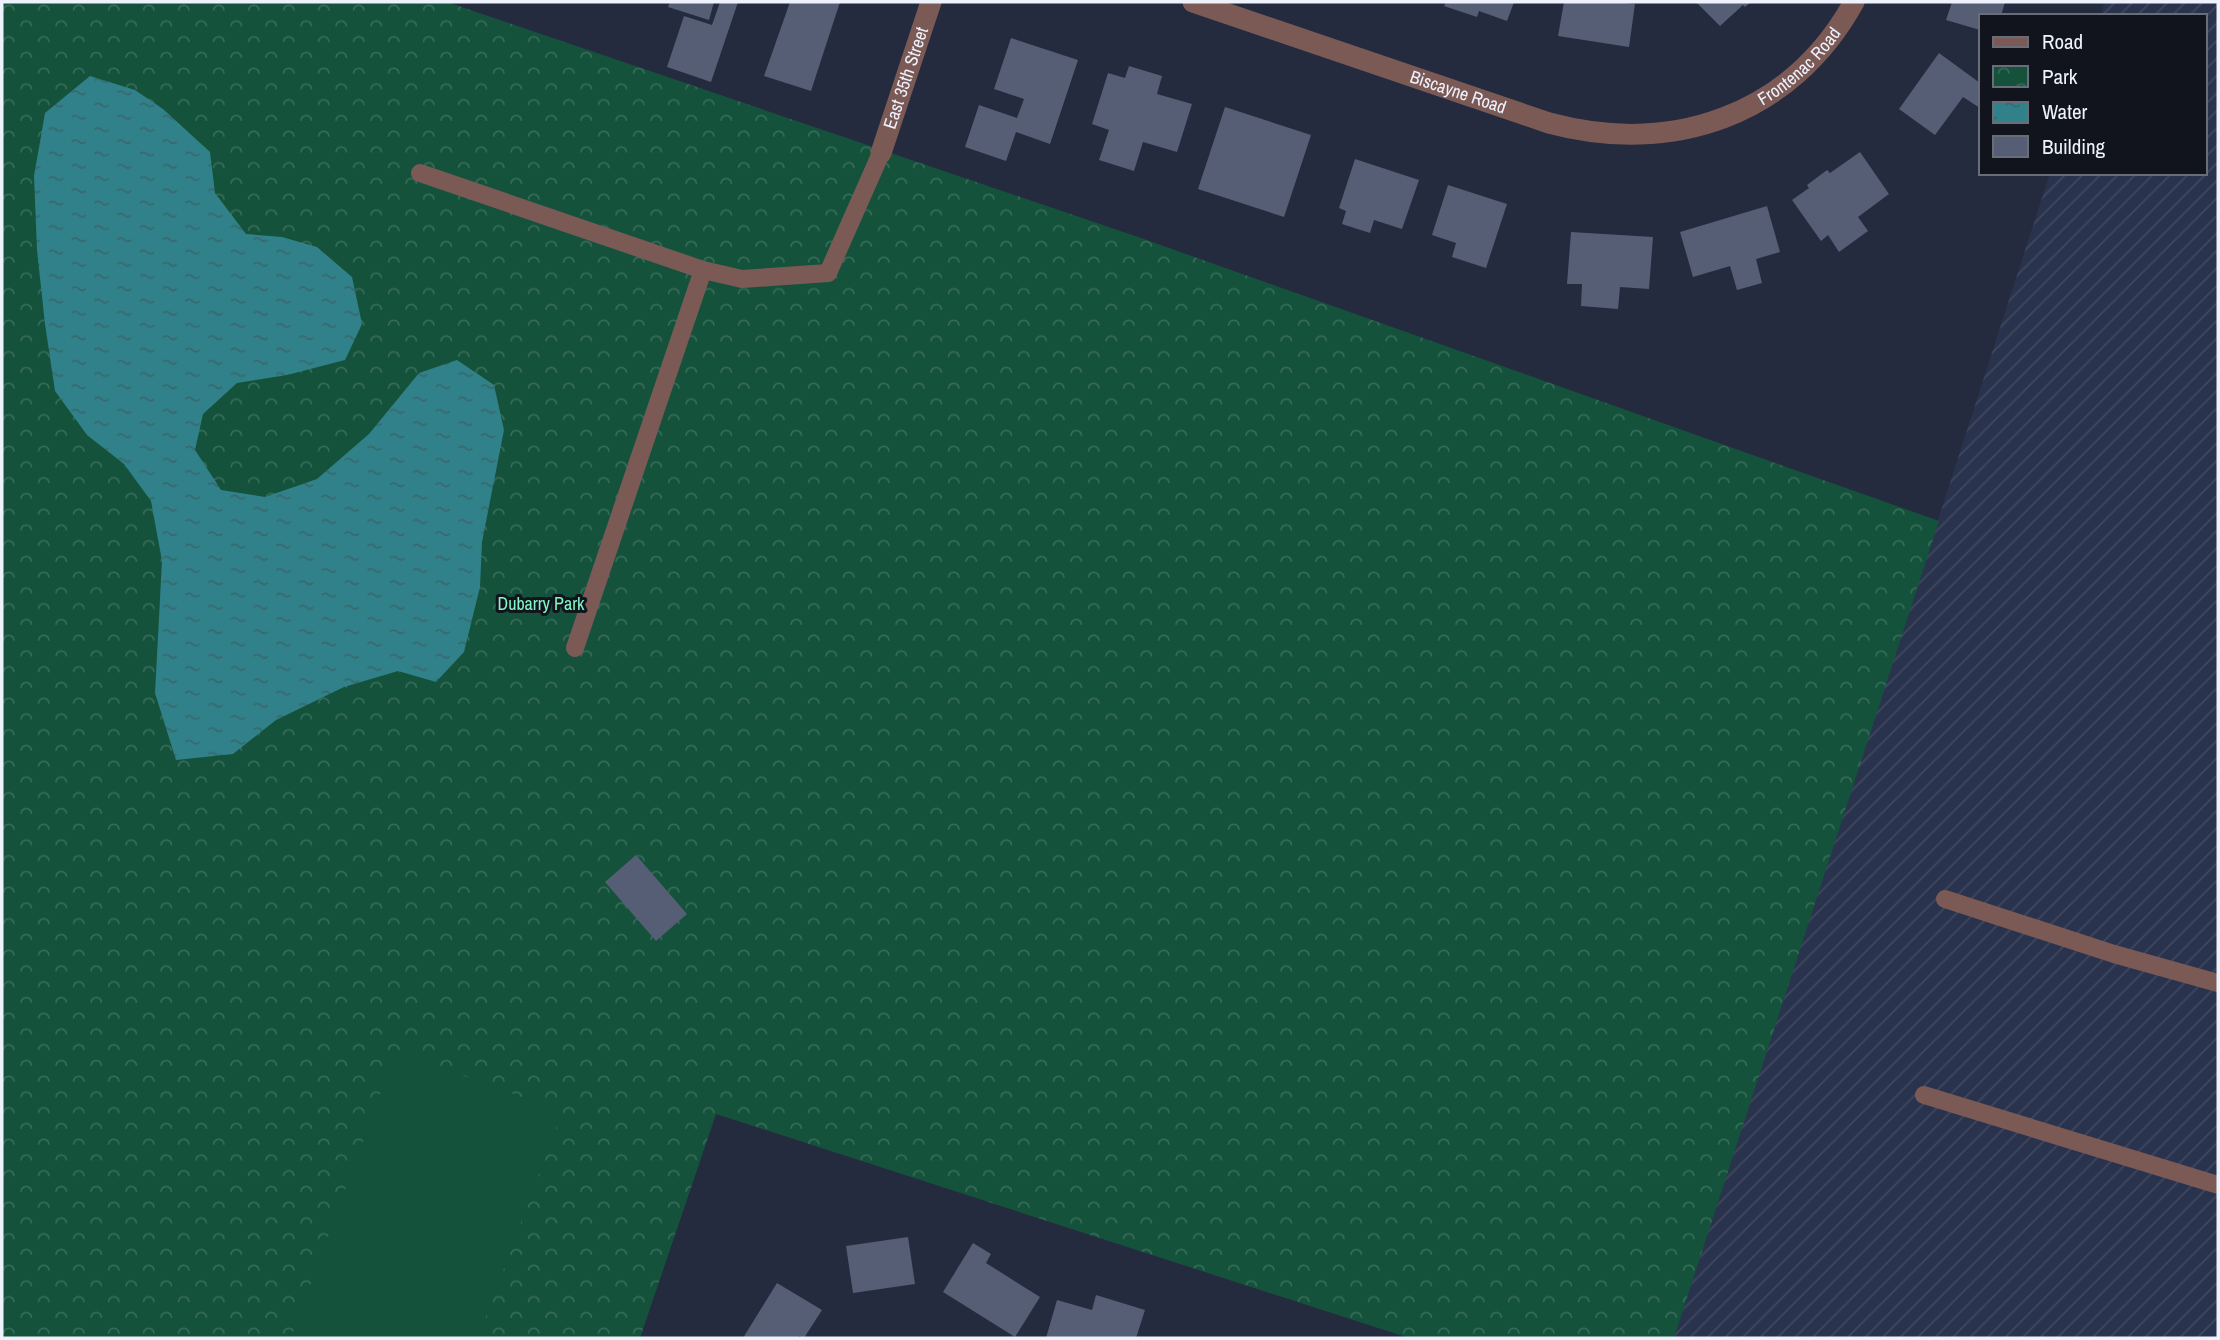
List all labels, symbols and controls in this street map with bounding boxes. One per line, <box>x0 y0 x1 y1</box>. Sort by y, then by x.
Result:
legend <box>1979 14 2206 175</box>
street label: Frontenac Road <box>1753 22 1846 111</box>
street label: East 35th Street <box>877 24 934 132</box>
text: Road <box>2042 27 2083 56</box>
text: Park <box>2042 62 2078 91</box>
street label: Biscayne Road <box>1407 64 1510 120</box>
text: Water <box>2042 97 2088 126</box>
text: Building <box>2042 132 2106 161</box>
park label: Dubarry Park <box>498 591 585 616</box>

